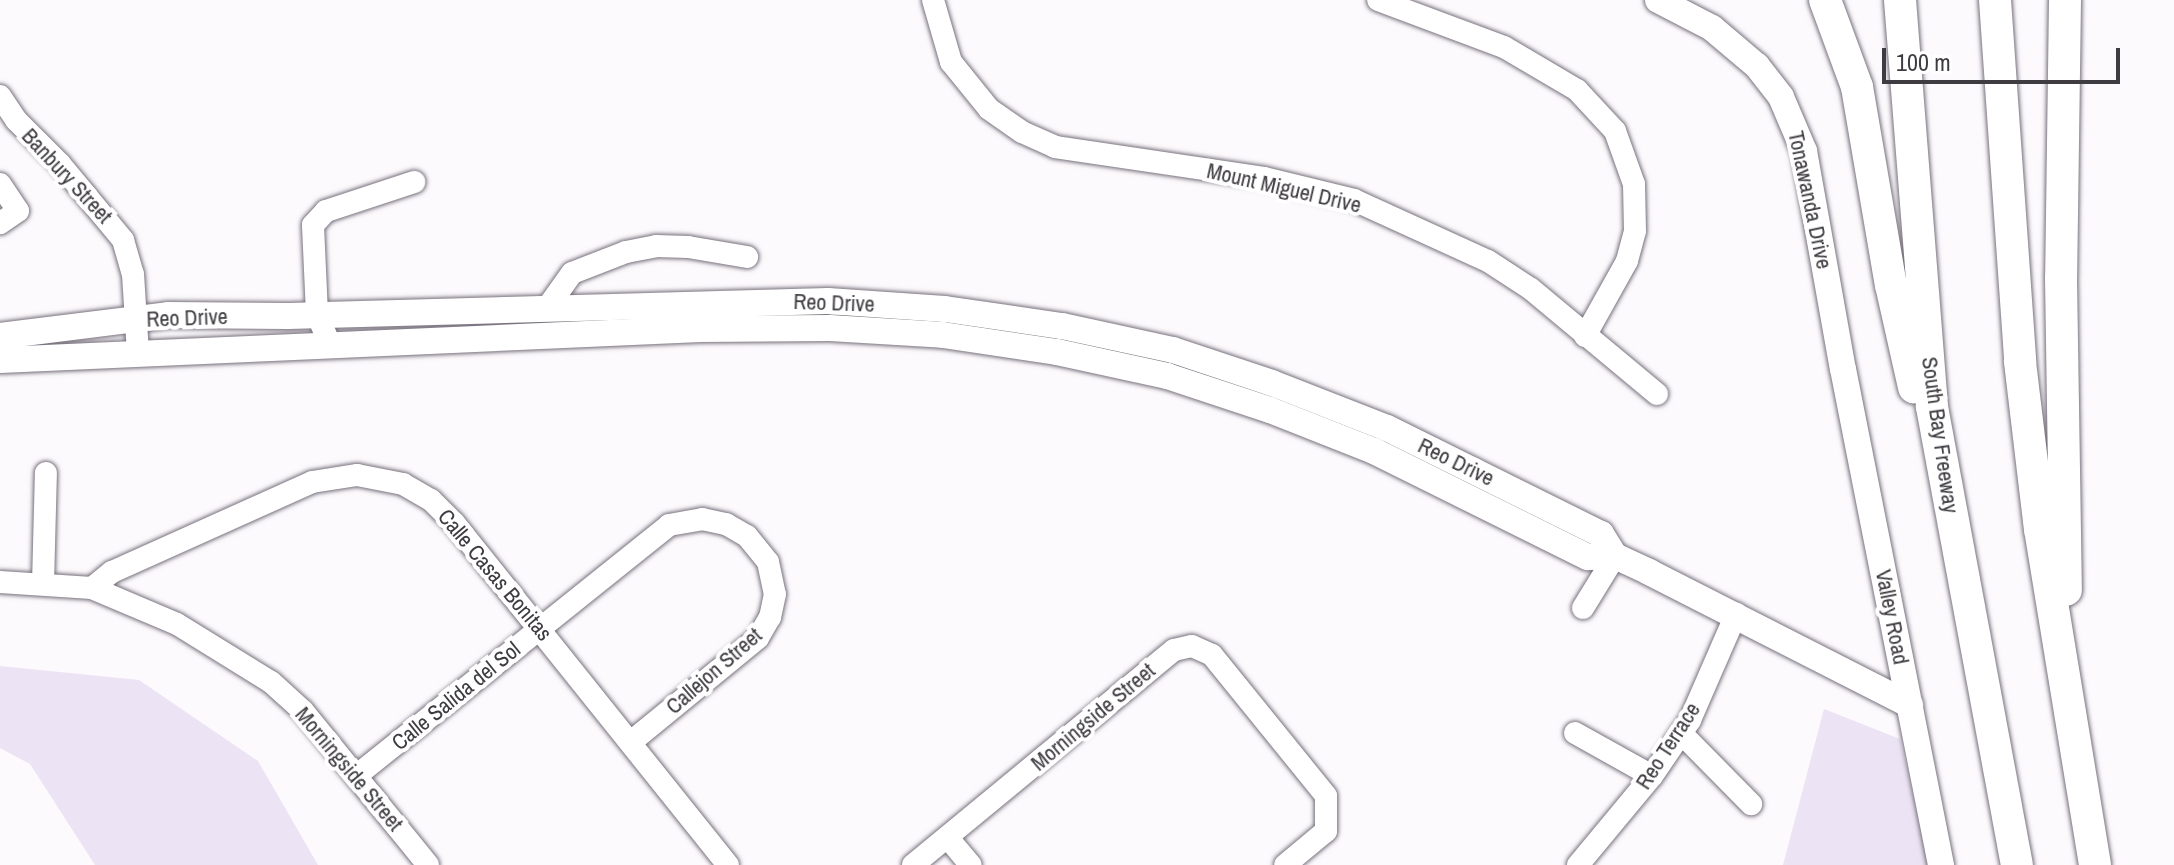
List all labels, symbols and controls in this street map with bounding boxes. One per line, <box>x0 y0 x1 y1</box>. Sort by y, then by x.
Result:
scale bar <box>1886 32 2124 82</box>
text: 100 m <box>1896 46 1951 78</box>
street label: Banbury Street <box>16 123 118 229</box>
street label: Tonawanda Drive <box>1782 129 1838 271</box>
street label: Mount Miguel Drive <box>1204 157 1364 219</box>
street label: Reo Drive <box>793 288 875 318</box>
street label: Reo Drive <box>146 303 228 333</box>
street label: South Bay Freeway <box>1916 355 1964 515</box>
street label: Reo Drive <box>1414 432 1498 492</box>
street label: Calle Casas Bonitas <box>432 504 558 646</box>
street label: Valley Road <box>1870 567 1914 667</box>
street label: Callejon Street <box>661 622 767 720</box>
street label: Calle Salida del Sol <box>387 636 525 756</box>
street label: Morningside Street <box>1026 658 1160 776</box>
street label: Reo Terrace <box>1630 698 1706 794</box>
street label: Morningside Street <box>290 702 408 836</box>

